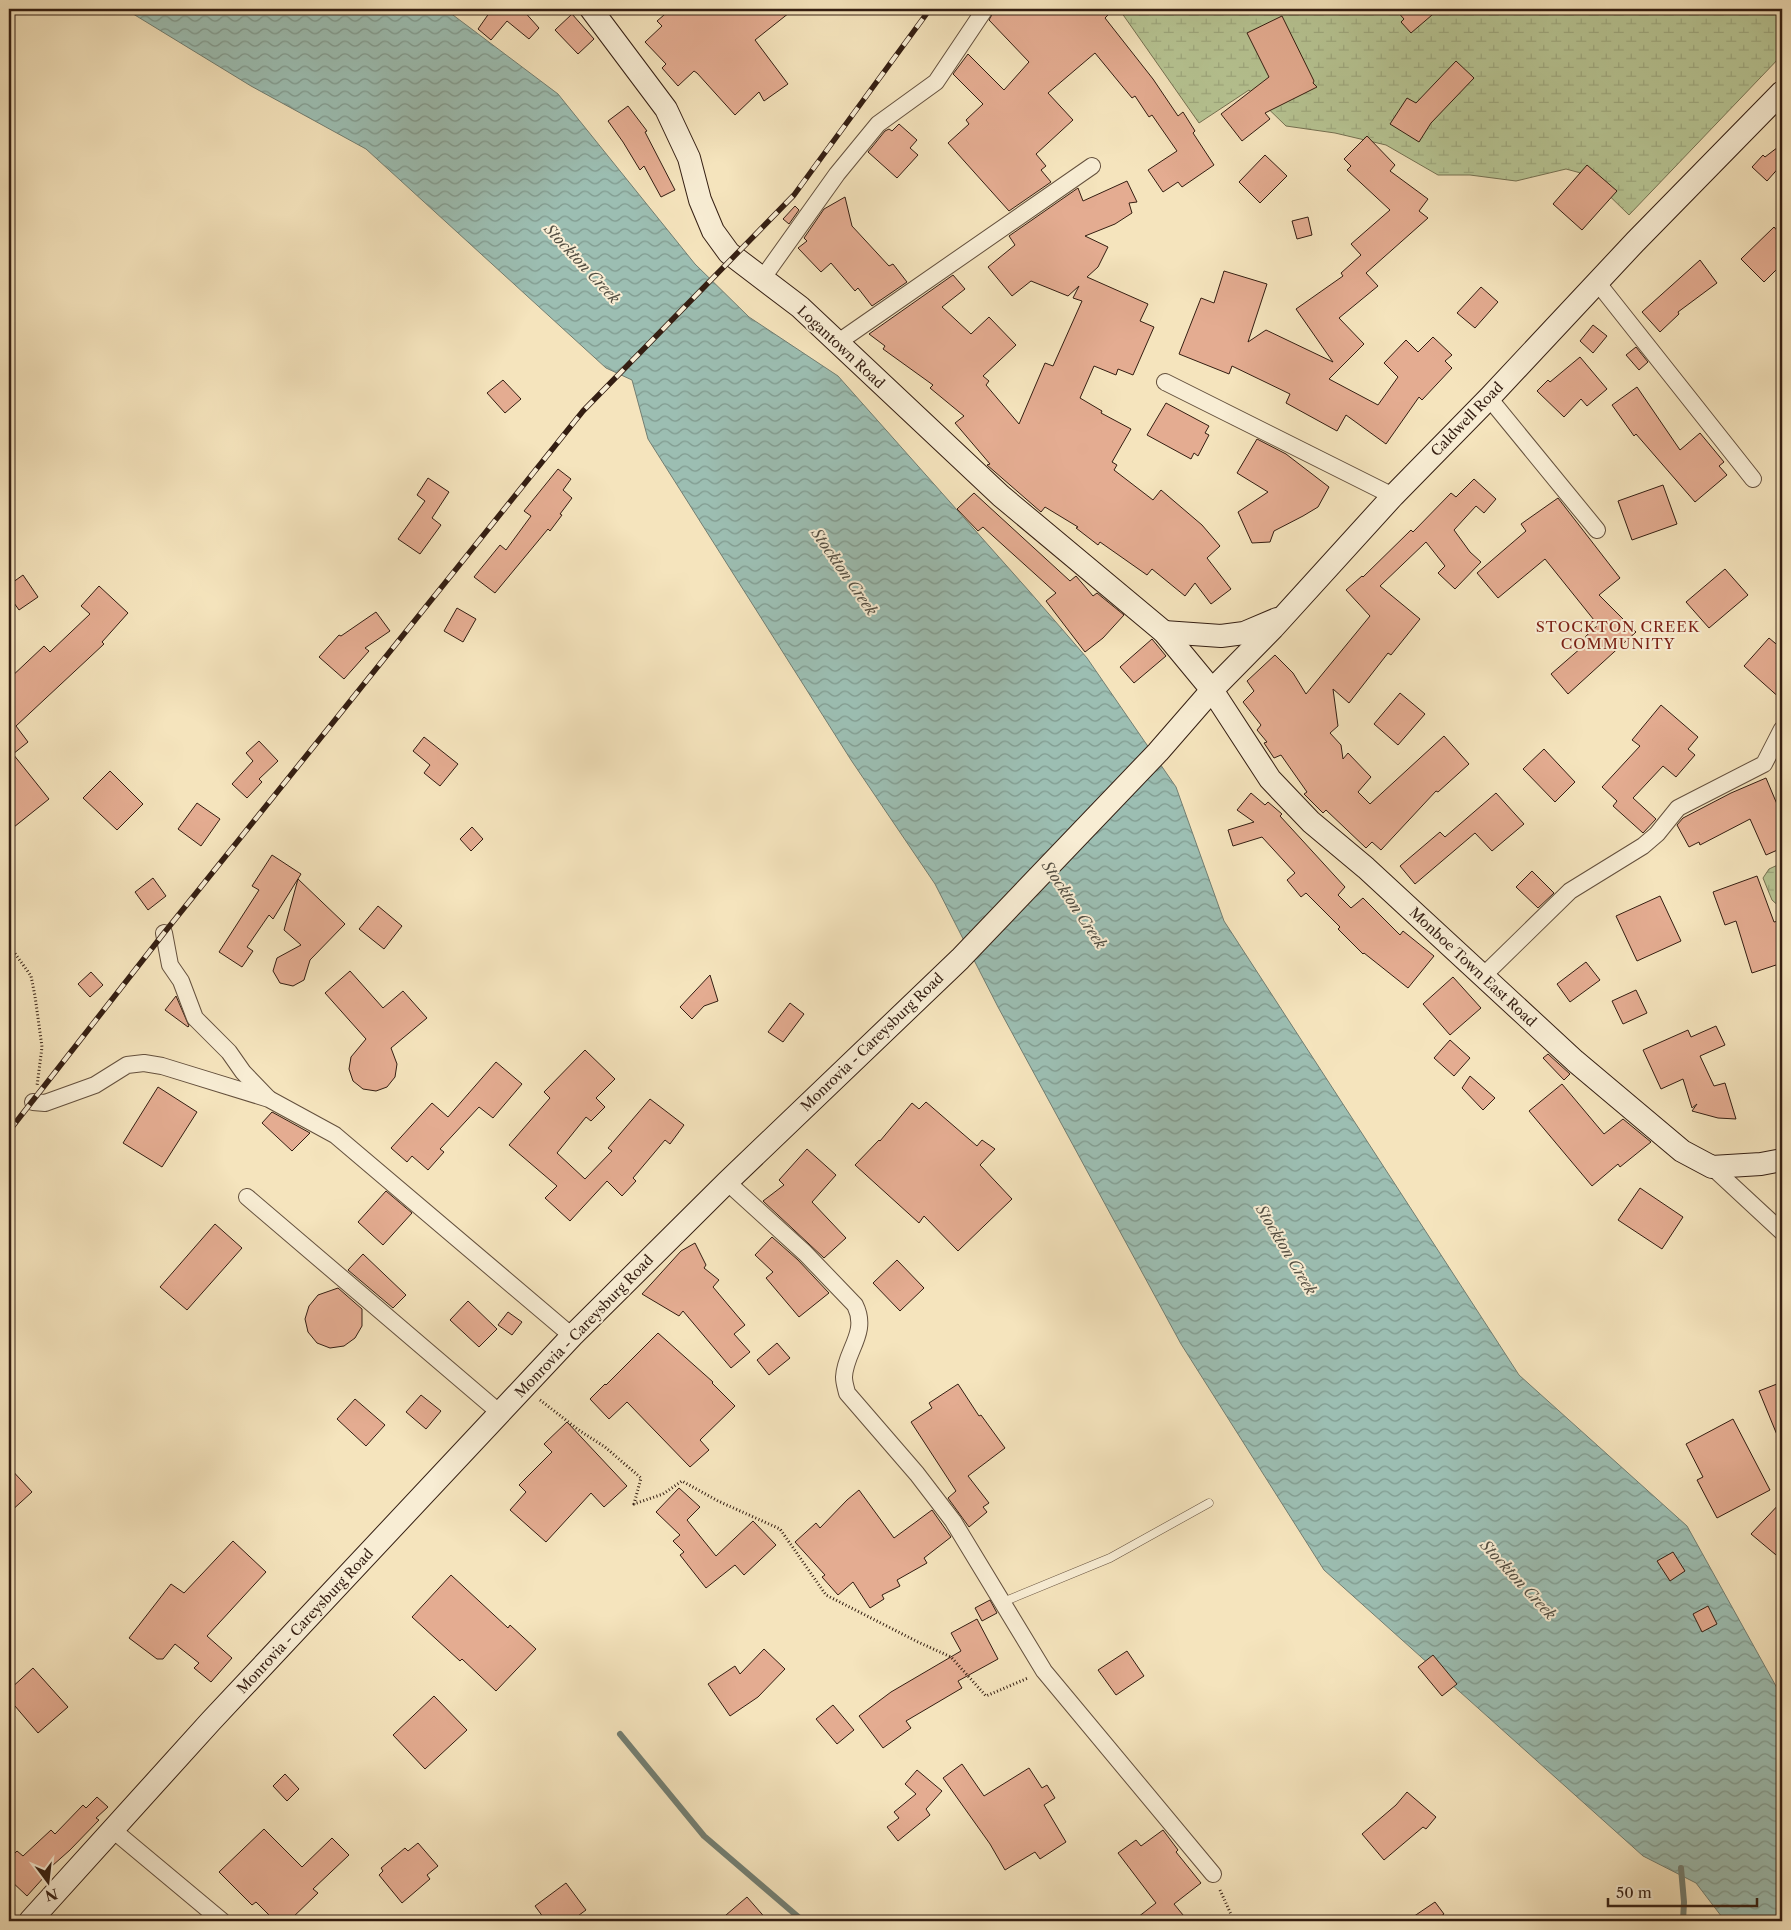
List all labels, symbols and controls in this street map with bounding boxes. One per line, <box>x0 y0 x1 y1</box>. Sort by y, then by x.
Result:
water label: Stockton Creek <box>540 219 624 308</box>
street label: Logantown Road <box>794 302 889 392</box>
street label: Caldwell Road <box>1427 378 1507 460</box>
water label: Stockton Creek <box>807 524 882 619</box>
district label: STOCKTON CREEK COMMUNITY <box>1536 617 1701 653</box>
water label: Stockton Creek <box>1037 856 1111 952</box>
street label: Monboe Town East Road <box>1406 903 1541 1031</box>
street label: Monrovia - Careysburg Road <box>797 969 948 1115</box>
water label: Stockton Creek <box>1252 1200 1321 1299</box>
street label: Monrovia - Careysburg Road <box>511 1250 657 1401</box>
water label: Stockton Creek <box>1476 1535 1560 1624</box>
street label: Monrovia - Careysburg Road <box>233 1544 377 1697</box>
north arrow <box>22 1858 72 1908</box>
scale bar <box>1608 1875 1757 1907</box>
text: 50 m <box>1616 1883 1652 1902</box>
text: N <box>43 1884 60 1905</box>

